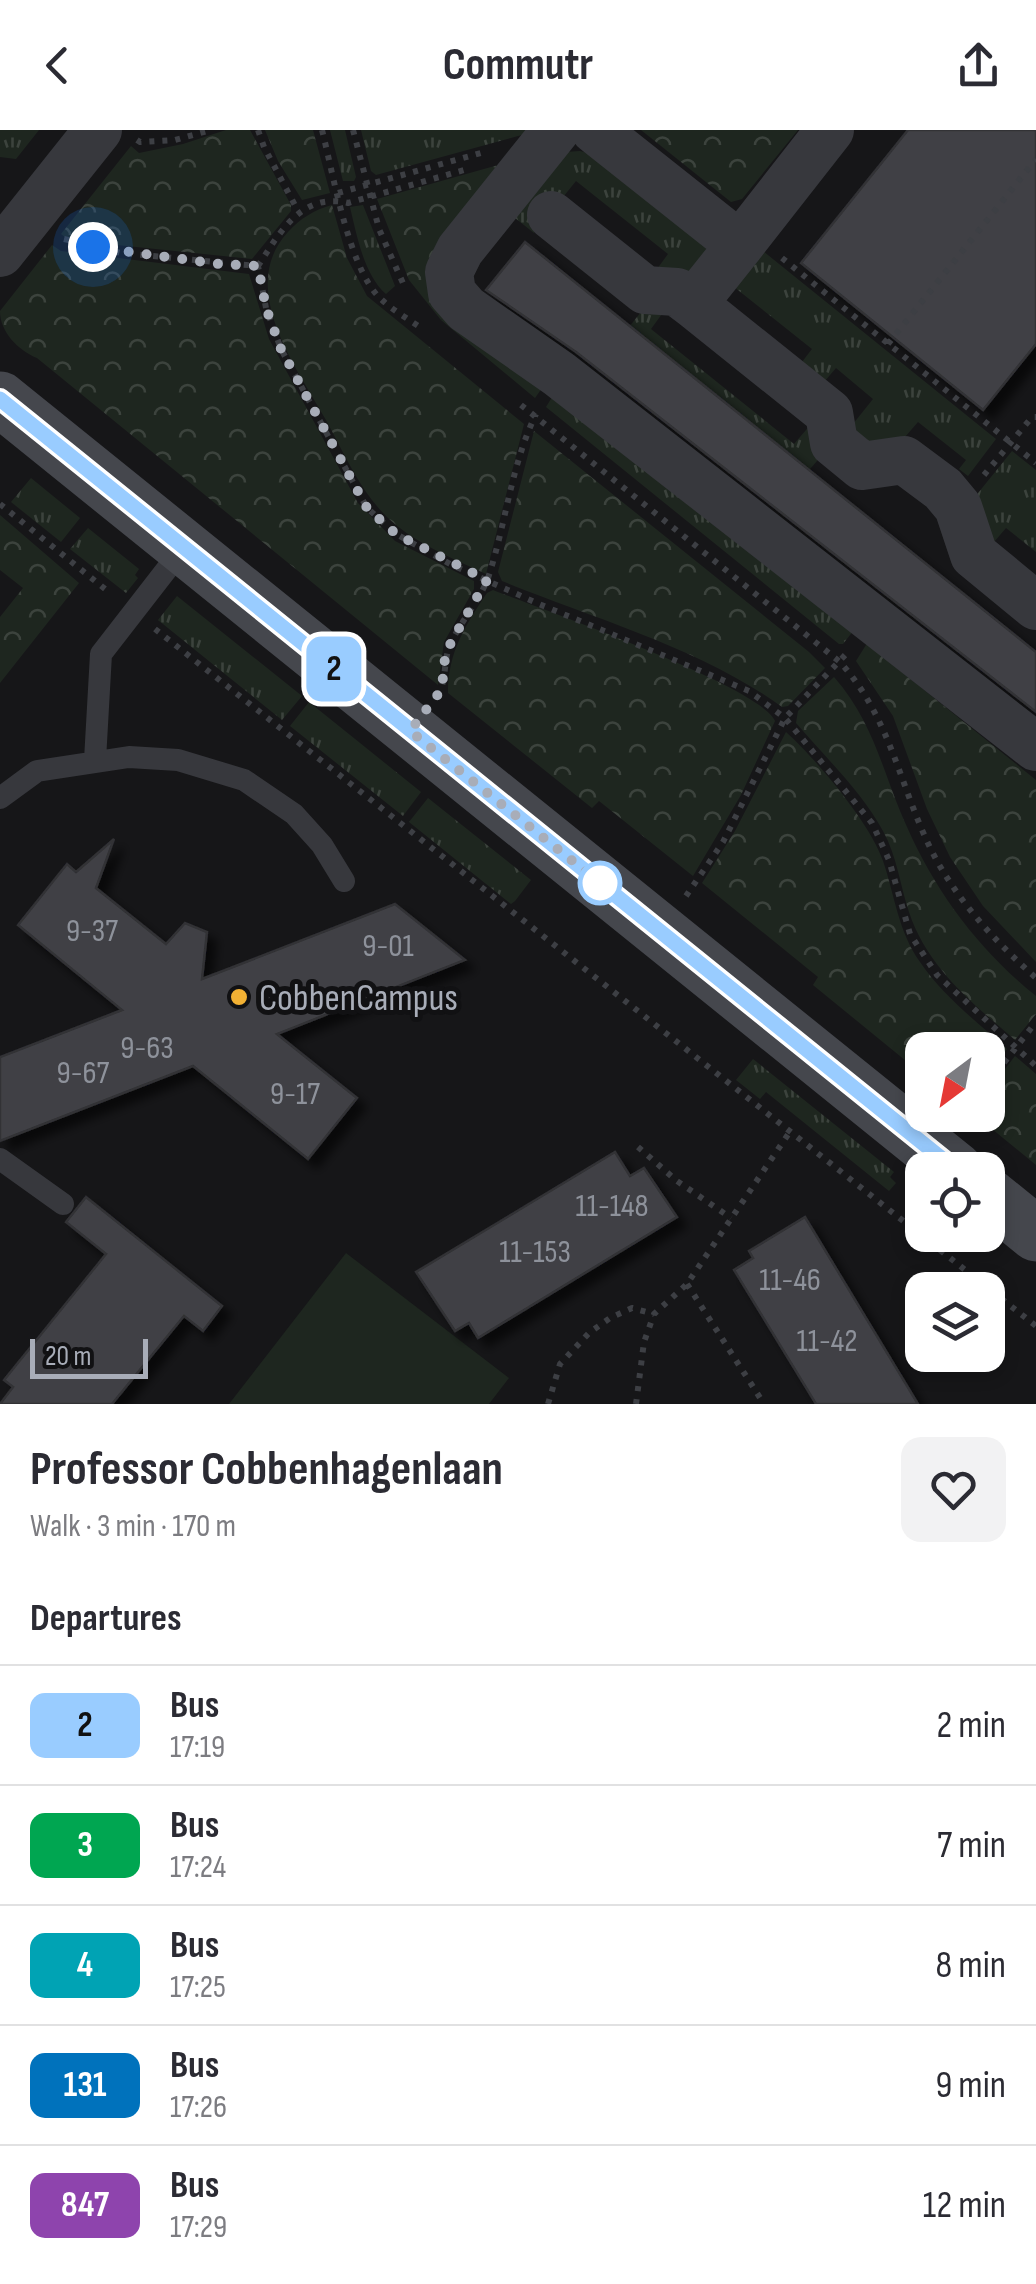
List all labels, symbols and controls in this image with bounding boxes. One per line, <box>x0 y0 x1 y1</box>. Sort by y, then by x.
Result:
icon: back <box>30 38 85 93</box>
text: Commutr <box>443 38 593 93</box>
icon: share <box>951 38 1006 93</box>
your location <box>68 222 118 272</box>
line badge: 2 <box>302 636 366 702</box>
text: 2 <box>326 648 342 691</box>
unlabelled marker <box>579 862 621 904</box>
house number: 9-37 <box>66 912 118 951</box>
house number: 9-01 <box>362 927 414 966</box>
place label: CobbenCampus <box>259 976 458 1021</box>
marker: CobbenCampus <box>228 986 250 1008</box>
house number: 9-63 <box>120 1029 174 1068</box>
north arrow <box>905 1032 1005 1132</box>
map controls <box>905 1032 1005 1372</box>
house number: 9-67 <box>57 1054 110 1093</box>
house number: 9-17 <box>270 1075 320 1114</box>
button: locate <box>905 1152 1005 1252</box>
house number: 11-148 <box>576 1187 648 1226</box>
house number: 11-153 <box>499 1233 571 1272</box>
house number: 11-46 <box>759 1261 821 1300</box>
button: layers <box>905 1272 1005 1372</box>
house number: 11-42 <box>797 1322 857 1361</box>
scale bar <box>30 1334 148 1378</box>
text: 20 m <box>45 1340 91 1373</box>
button: heart <box>901 1437 1006 1542</box>
text: Professor Cobbenhagenlaan <box>30 1441 503 1498</box>
text: Walk · 3 min · 170 m <box>30 1507 236 1546</box>
text: Departures <box>30 1596 182 1641</box>
text: Bus <box>170 1683 219 1728</box>
text: 2 min <box>937 1703 1006 1748</box>
text: 2 <box>77 1704 93 1747</box>
text: 17:19 <box>170 1728 225 1767</box>
text: Bus <box>170 1803 219 1848</box>
text: 7 min <box>937 1823 1006 1868</box>
text: 3 <box>77 1824 93 1867</box>
text: 17:24 <box>170 1848 226 1887</box>
text: Bus <box>170 1923 219 1968</box>
text: 8 min <box>936 1943 1006 1988</box>
text: 4 <box>77 1944 93 1987</box>
text: 17:25 <box>170 1968 226 2007</box>
text: Bus <box>170 2043 219 2088</box>
text: 9 min <box>935 2063 1006 2108</box>
text: 131 <box>63 2064 107 2107</box>
text: 17:26 <box>170 2088 227 2127</box>
text: Bus <box>170 2163 219 2208</box>
text: 12 min <box>923 2183 1006 2228</box>
text: 847 <box>61 2184 109 2227</box>
text: 17:29 <box>170 2208 227 2247</box>

